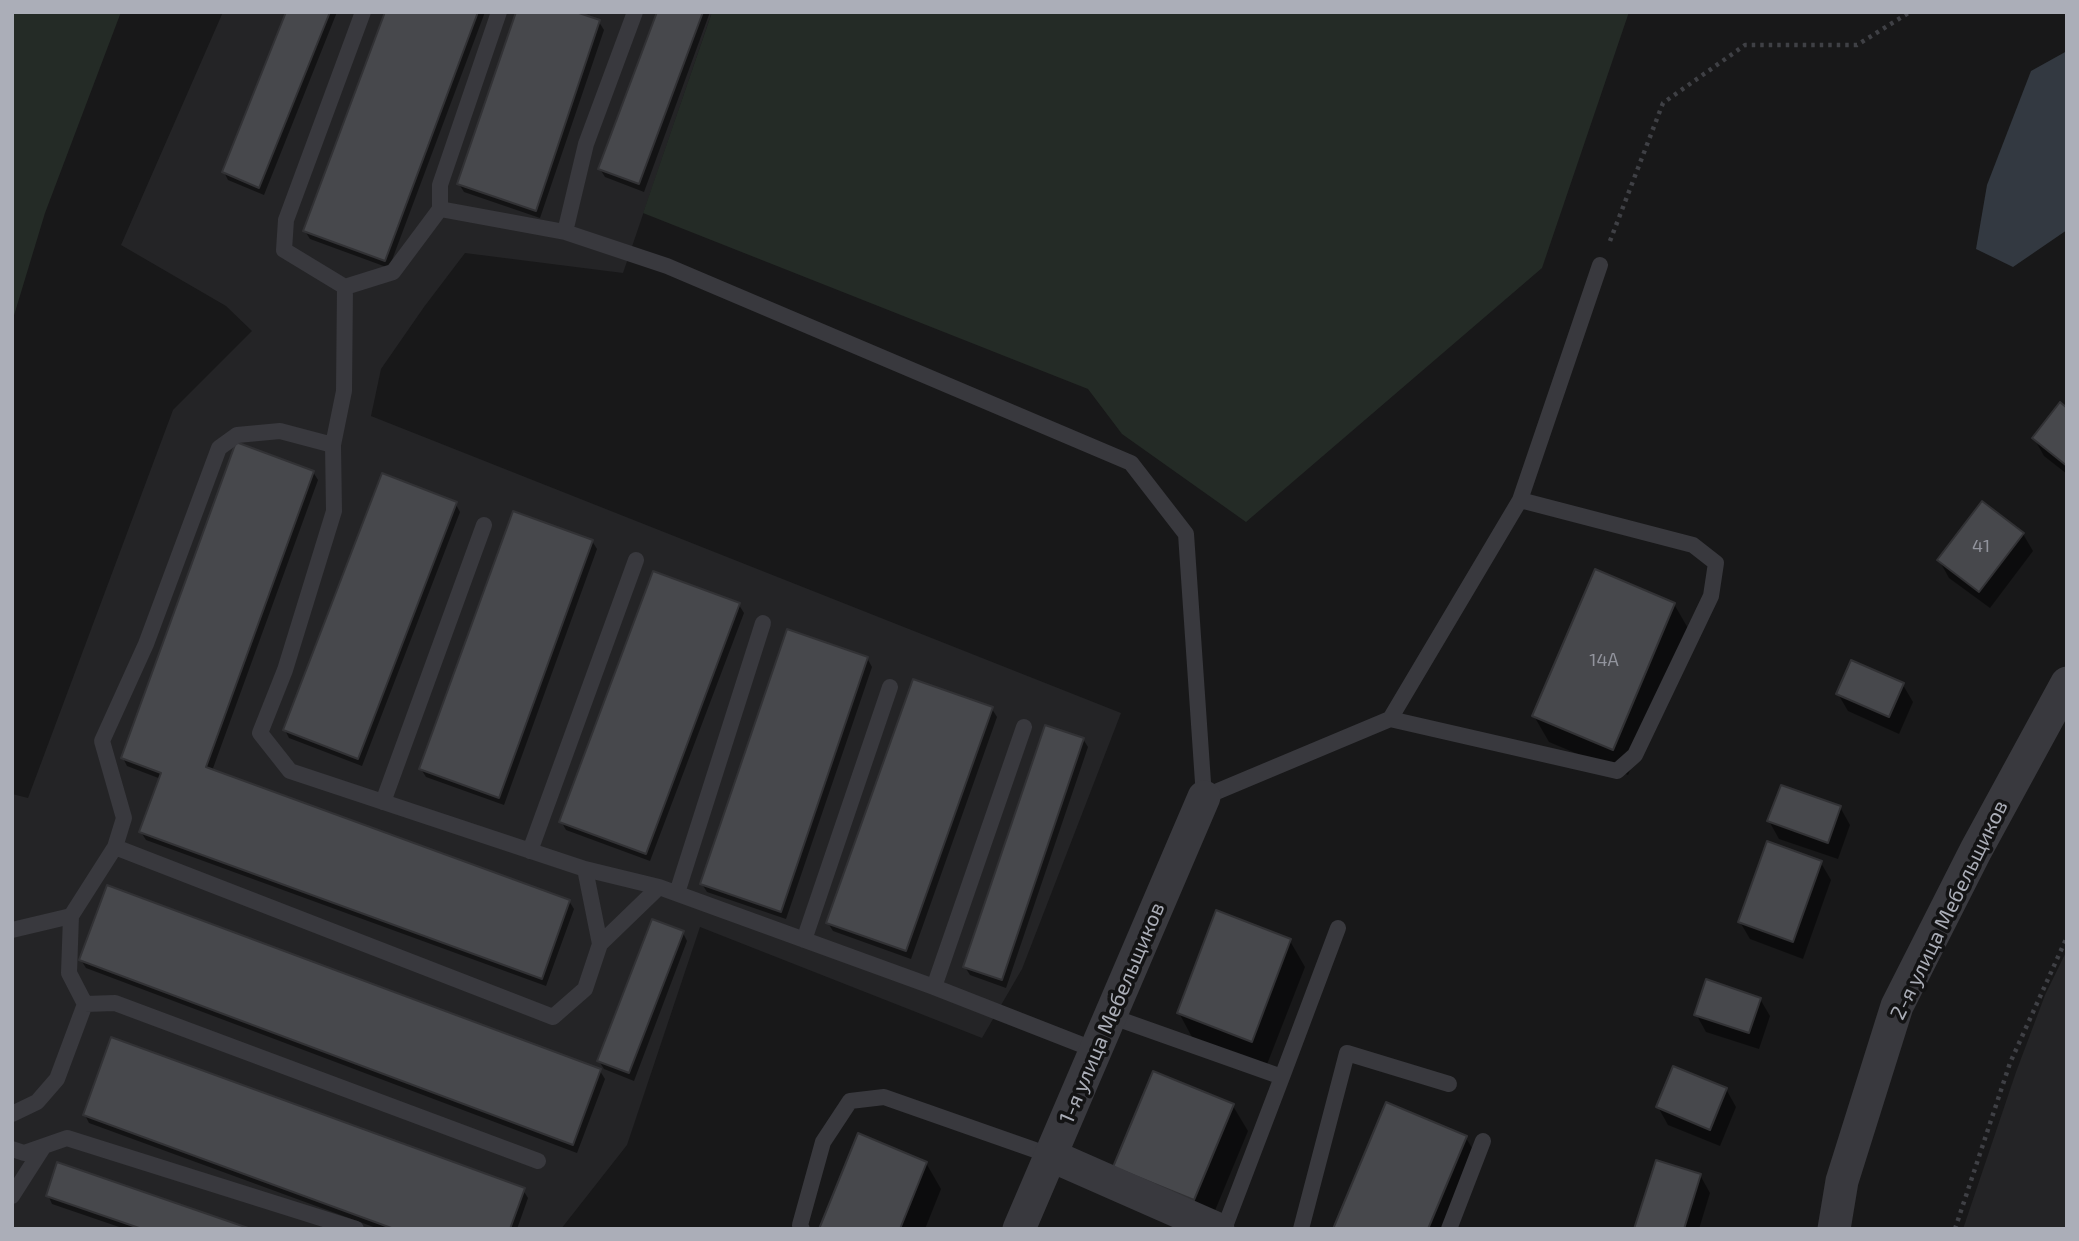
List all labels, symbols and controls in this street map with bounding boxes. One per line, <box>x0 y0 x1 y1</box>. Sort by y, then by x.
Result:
house number: 41 <box>1972 535 1990 557</box>
house number: 14А <box>1589 649 1619 671</box>
street label: 2-я улица Мебельщиков <box>1885 796 2013 1024</box>
street label: 1-я улица Мебельщиков <box>1054 899 1170 1127</box>

